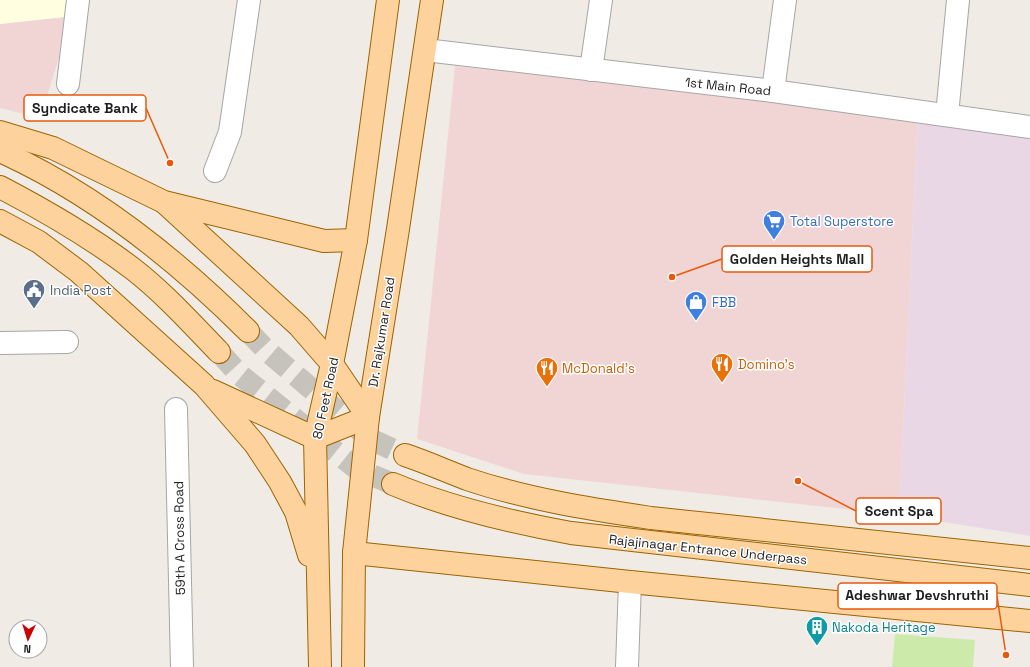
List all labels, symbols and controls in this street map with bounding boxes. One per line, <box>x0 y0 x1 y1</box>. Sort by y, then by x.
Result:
street label: 1st Main Road <box>684 74 772 99</box>
callout: Syndicate Bank <box>24 95 146 121</box>
text: Syndicate Bank <box>32 99 138 117</box>
supermarket icon: Total Superstore <box>761 208 787 241</box>
place label: Total Superstore <box>790 213 894 230</box>
callout: Golden Heights Mall <box>722 246 872 272</box>
text: Golden Heights Mall <box>730 250 864 268</box>
street label: Dr. Rajkumar Road <box>364 276 399 388</box>
public building icon: India Post <box>21 277 47 310</box>
place label: India Post <box>50 282 112 299</box>
shop icon: FBB <box>683 289 709 322</box>
place label: FBB <box>712 294 736 311</box>
restaurant icon: Domino's <box>709 351 735 384</box>
restaurant icon: McDonald's <box>534 355 560 388</box>
street label: 80 Feet Road <box>309 356 342 441</box>
place label: Domino's <box>738 356 795 373</box>
place label: McDonald's <box>562 360 635 377</box>
street label: 59th A Cross Road <box>170 481 189 595</box>
callout: Scent Spa <box>856 498 941 524</box>
text: Scent Spa <box>865 502 933 520</box>
street label: Rajajinagar Entrance Underpass <box>608 531 808 568</box>
callout: Adeshwar Devshruthi <box>838 583 997 609</box>
text: Adeshwar Devshruthi <box>845 586 989 604</box>
building icon: Nakoda Heritage <box>804 614 830 647</box>
north arrow <box>8 619 48 659</box>
place label: Nakoda Heritage <box>832 619 936 636</box>
text: N <box>23 642 31 656</box>

